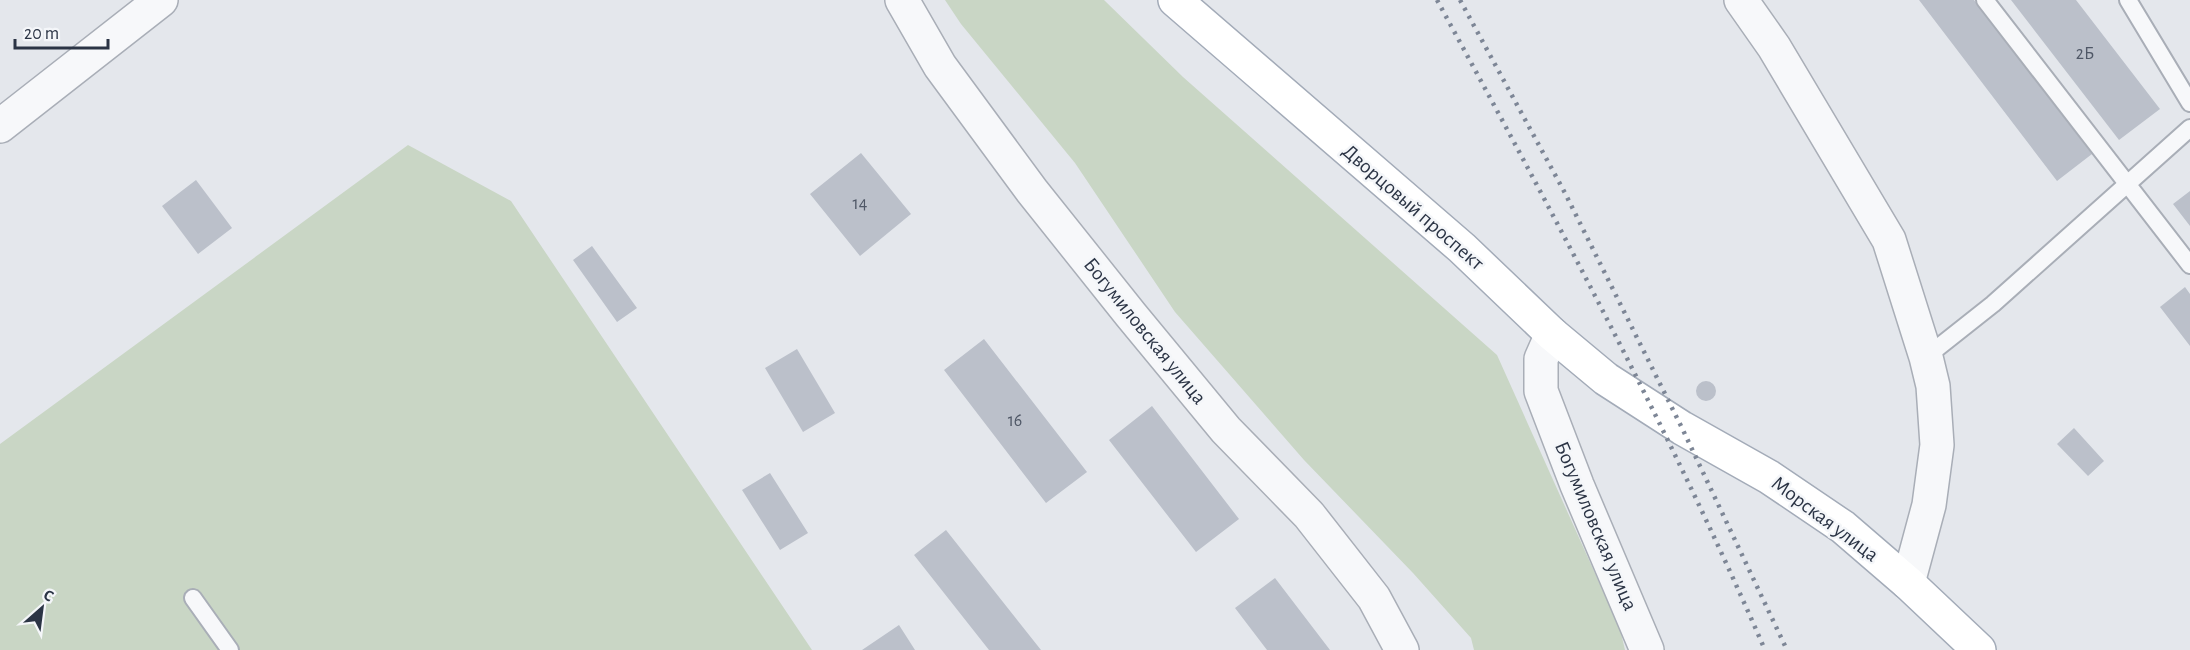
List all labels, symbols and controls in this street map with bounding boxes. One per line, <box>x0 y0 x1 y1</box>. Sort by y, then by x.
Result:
scale bar <box>15 12 108 50</box>
text: 20 m <box>24 25 59 43</box>
house number: 2Б <box>2076 45 2094 63</box>
street label: Дворцовый проспект <box>1338 140 1488 274</box>
house number: 14 <box>853 195 868 213</box>
street label: Богумиловская улица <box>1080 254 1211 409</box>
house number: 16 <box>1008 412 1022 430</box>
street label: Богумиловская улица <box>1551 438 1641 614</box>
street label: Морская улица <box>1768 472 1883 566</box>
north arrow <box>12 578 72 638</box>
text: С <box>41 586 56 605</box>

